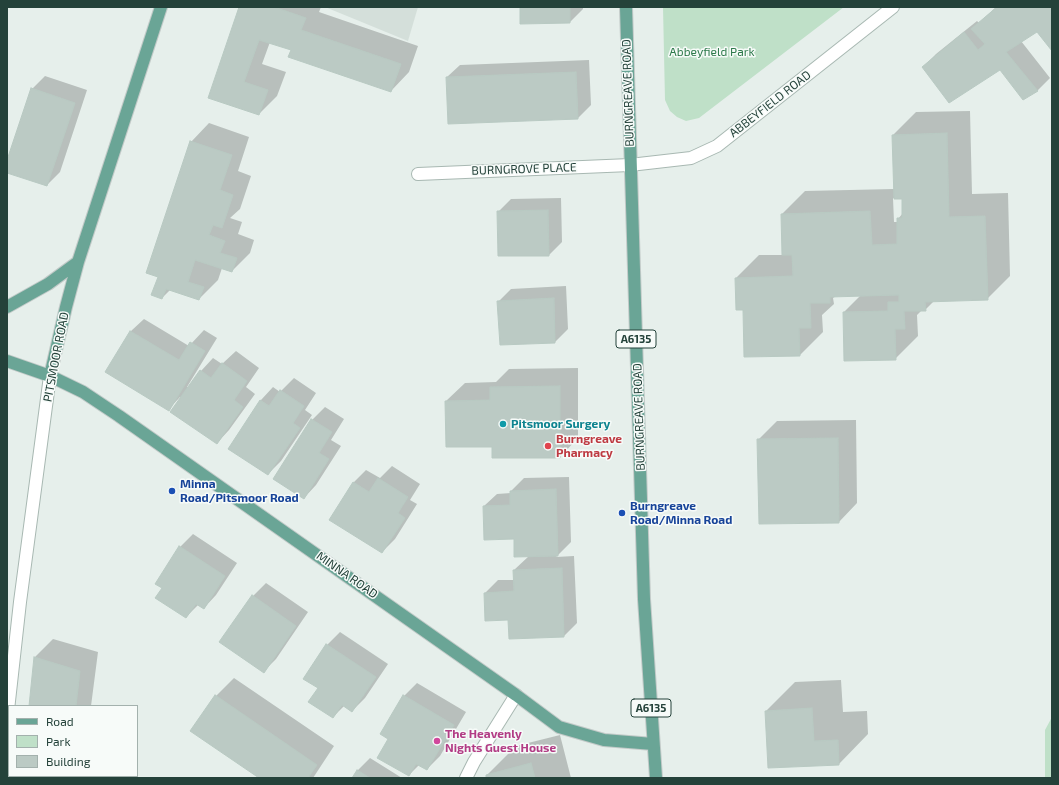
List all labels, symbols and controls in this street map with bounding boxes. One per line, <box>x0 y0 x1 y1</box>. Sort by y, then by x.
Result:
street label: BURNGREAVE ROAD <box>619 39 637 147</box>
park label: Abbeyfield Park <box>669 45 755 59</box>
street label: ABBEYFIELD ROAD <box>726 68 814 140</box>
street label: BURNGROVE PLACE <box>471 160 577 178</box>
street label: PITSMOOR ROAD <box>40 311 72 403</box>
road number: A6135 <box>616 330 656 348</box>
street label: BURNGREAVE ROAD <box>630 363 648 471</box>
place label: Pitsmoor Surgery <box>511 417 610 431</box>
marker: Pitsmoor Surgery <box>498 419 508 429</box>
place label: Burngreave Pharmacy <box>556 432 622 460</box>
marker: Burngreave Pharmacy <box>543 441 553 451</box>
place label: Minna Road/Pitsmoor Road <box>180 477 299 505</box>
marker: Minna Road/Pitsmoor Road <box>167 486 177 496</box>
place label: Burngreave Road/Minna Road <box>630 499 732 527</box>
marker: Burngreave Road/Minna Road <box>617 508 627 518</box>
street label: MINNA ROAD <box>314 549 380 601</box>
road number: A6135 <box>631 699 671 717</box>
legend <box>8 705 138 777</box>
text: Road <box>46 714 74 728</box>
place label: The Heavenly Nights Guest House <box>445 727 556 755</box>
text: Park <box>46 734 71 748</box>
marker: The Heavenly Nights Guest House <box>432 736 442 746</box>
text: Building <box>46 754 90 768</box>

